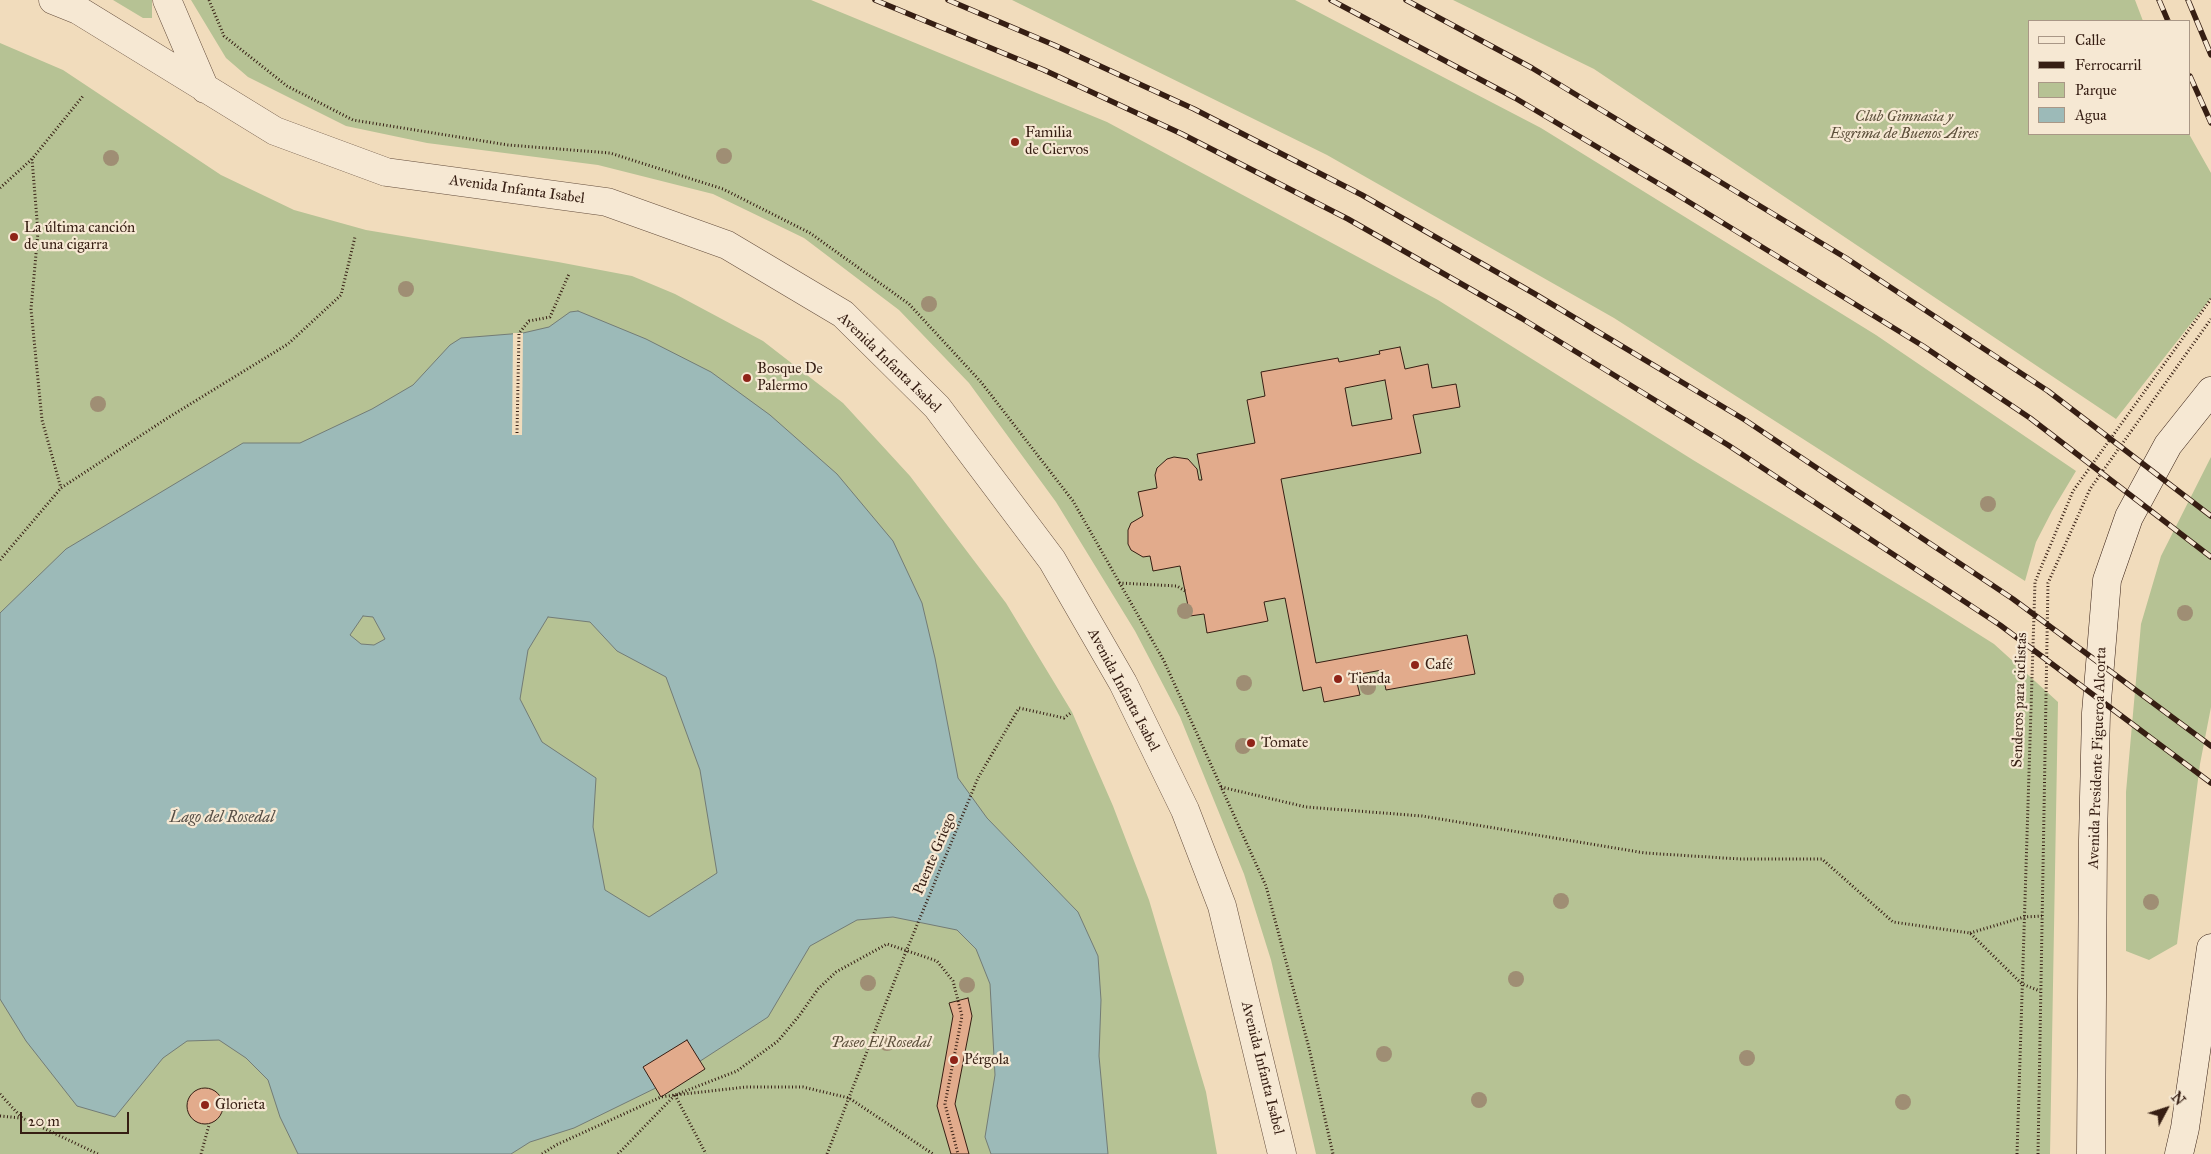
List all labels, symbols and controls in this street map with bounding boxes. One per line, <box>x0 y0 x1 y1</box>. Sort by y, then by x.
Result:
legend <box>2028 20 2191 135</box>
text: Calle <box>2075 31 2106 49</box>
text: Ferrocarril <box>2075 56 2142 74</box>
text: Parque <box>2075 81 2117 99</box>
text: Agua <box>2075 106 2107 124</box>
park label: Club Gimnasia y Esgrima de Buenos Aires <box>1830 108 1978 143</box>
place label: Familia de Ciervos <box>1025 124 1089 159</box>
marker: Familia de Ciervos <box>1009 136 1021 148</box>
street label: Avenida Infanta Isabel <box>448 172 586 208</box>
place label: La última canción de una cigarra <box>24 219 135 254</box>
marker: La última canción de una cigarra <box>8 231 20 243</box>
street label: Avenida Infanta Isabel <box>834 309 944 417</box>
place label: Bosque De Palermo <box>757 360 823 395</box>
marker: Bosque De Palermo <box>741 372 753 384</box>
street label: Avenida Infanta Isabel <box>1083 625 1163 755</box>
street label: Senderos para ciclistas <box>2009 632 2031 768</box>
street label: Avenida Presidente Figueroa Alcorta <box>2085 647 2111 869</box>
place label: Café <box>1425 656 1453 674</box>
marker: Café <box>1409 659 1421 671</box>
place label: Tienda <box>1348 670 1391 688</box>
marker: Tienda <box>1332 673 1344 685</box>
place label: Tomate <box>1261 734 1308 752</box>
marker: Tomate <box>1245 737 1257 749</box>
water label: Lago del Rosedal <box>170 808 274 828</box>
street label: Puente Griego <box>910 810 960 898</box>
street label: Avenida Infanta Isabel <box>1237 1000 1287 1136</box>
park label: Paseo El Rosedal <box>831 1034 931 1052</box>
place label: Pérgola <box>964 1051 1009 1069</box>
marker: Pérgola <box>948 1054 960 1066</box>
north arrow <box>2141 1084 2191 1134</box>
text: N <box>2168 1089 2188 1109</box>
place label: Glorieta <box>215 1096 265 1114</box>
marker: Glorieta <box>199 1099 211 1111</box>
scale bar <box>22 1102 131 1134</box>
text: 20 m <box>28 1112 60 1130</box>

